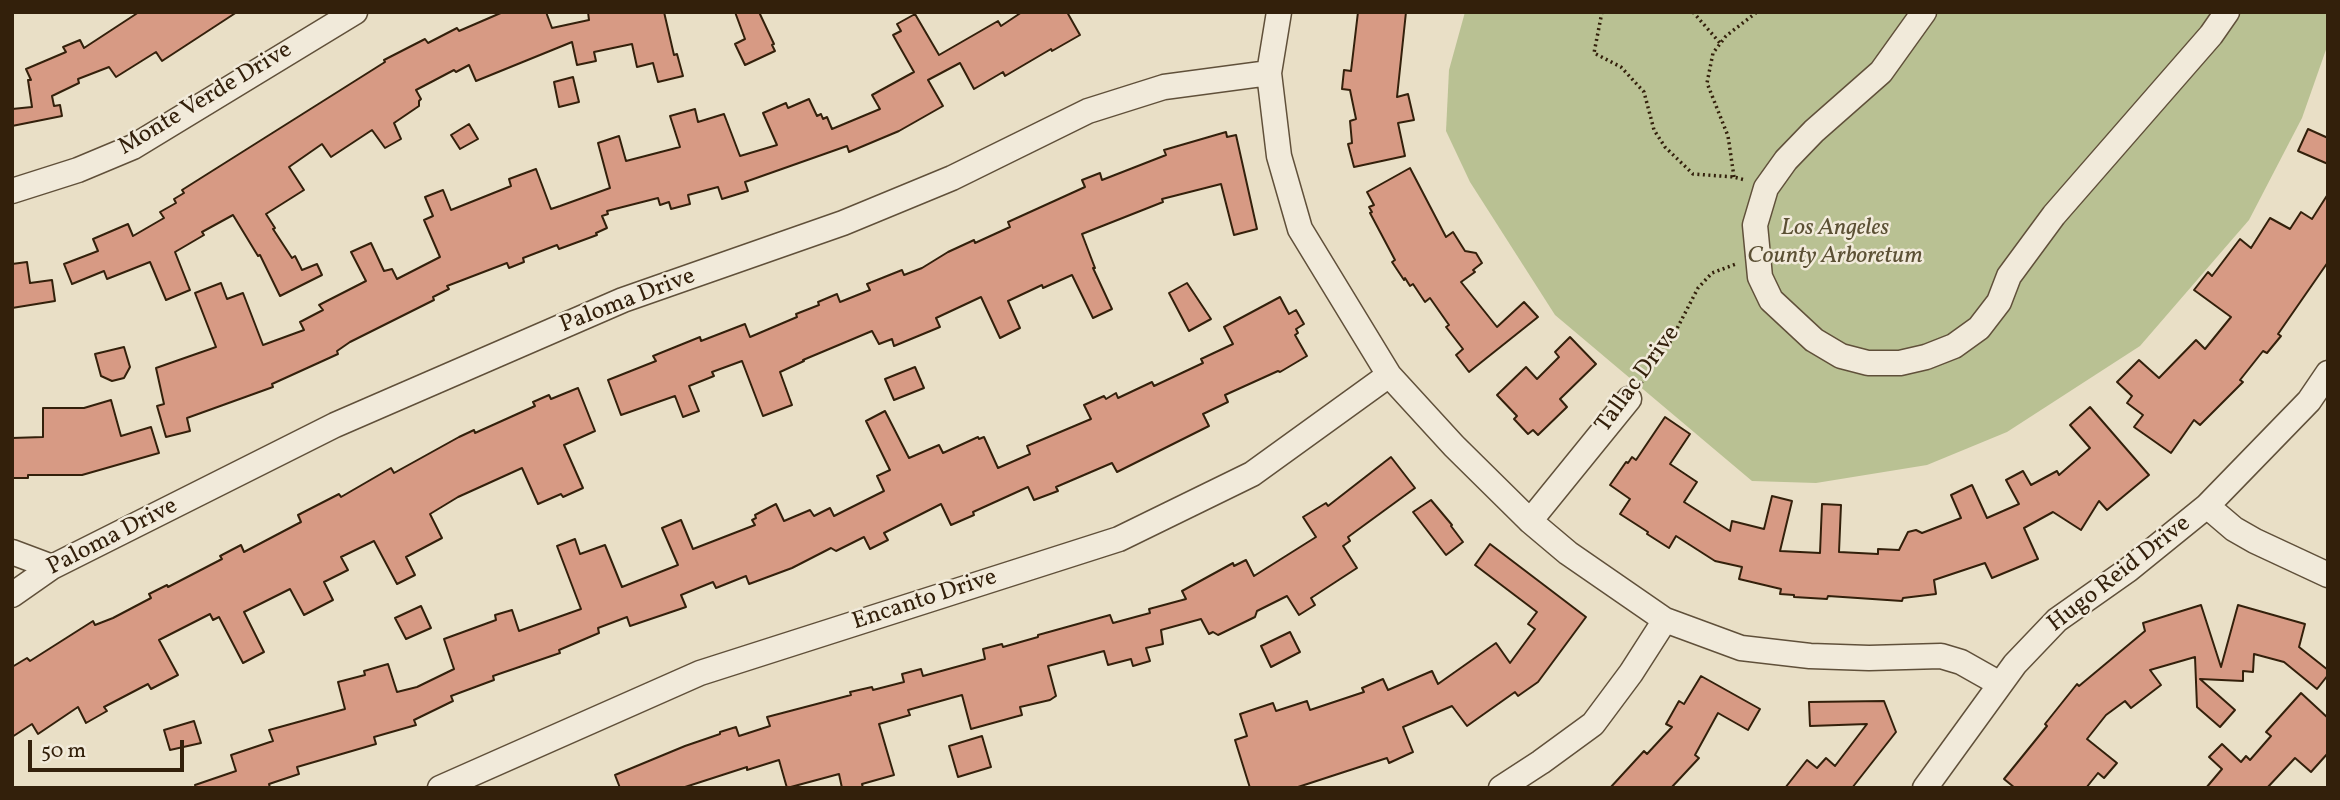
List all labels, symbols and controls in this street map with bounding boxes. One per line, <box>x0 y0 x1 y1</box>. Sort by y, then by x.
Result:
street label: Monte Verde Drive <box>114 37 298 163</box>
park label: Los Angeles County Arboretum <box>1747 216 1923 272</box>
street label: Paloma Drive <box>556 263 700 341</box>
street label: Tallac Drive <box>1591 321 1687 439</box>
street label: Paloma Drive <box>43 493 183 583</box>
street label: Hugo Reid Drive <box>2043 510 2197 640</box>
street label: Encanto Drive <box>849 564 1001 638</box>
scale bar <box>32 726 187 770</box>
text: 50 m <box>41 737 86 766</box>

